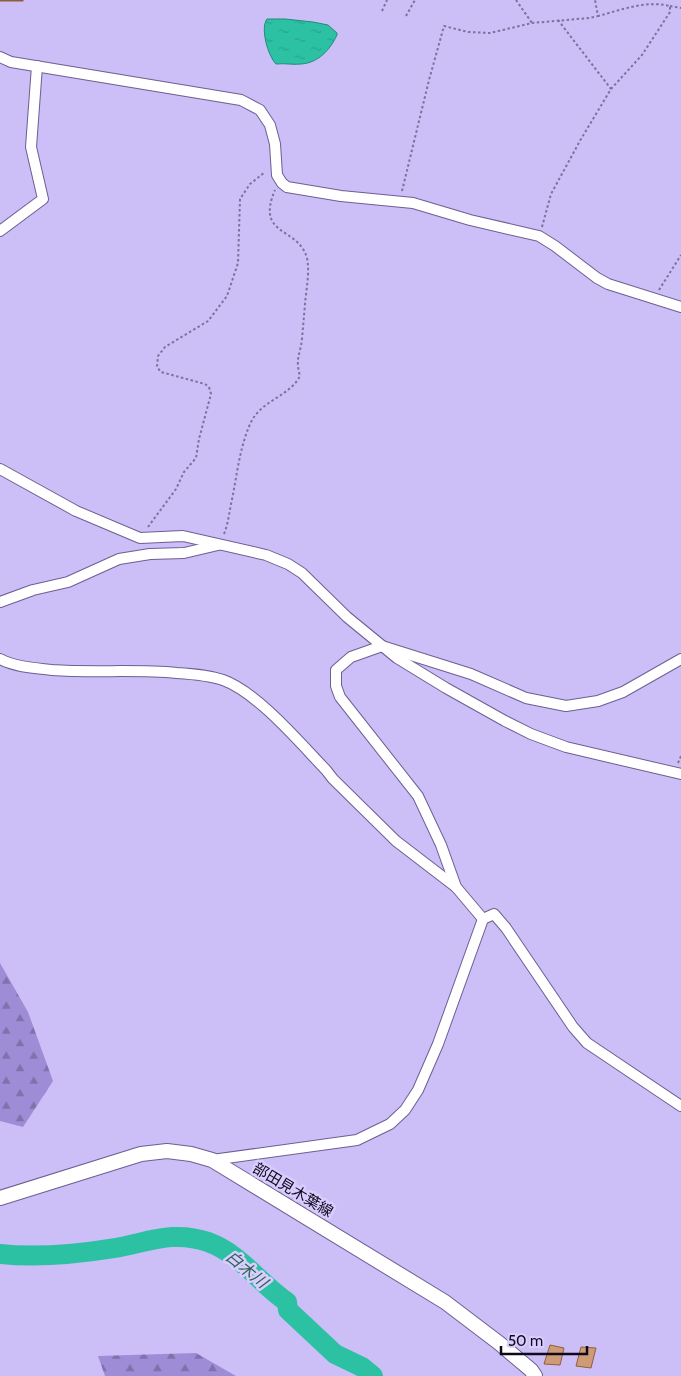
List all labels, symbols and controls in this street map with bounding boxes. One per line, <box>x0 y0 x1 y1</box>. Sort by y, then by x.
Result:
street label: 部田見木葉線 <box>250 1159 336 1221</box>
water label: 白木川 <box>222 1247 273 1293</box>
scale bar <box>501 1324 587 1356</box>
text: 50 m <box>508 1332 543 1350</box>

